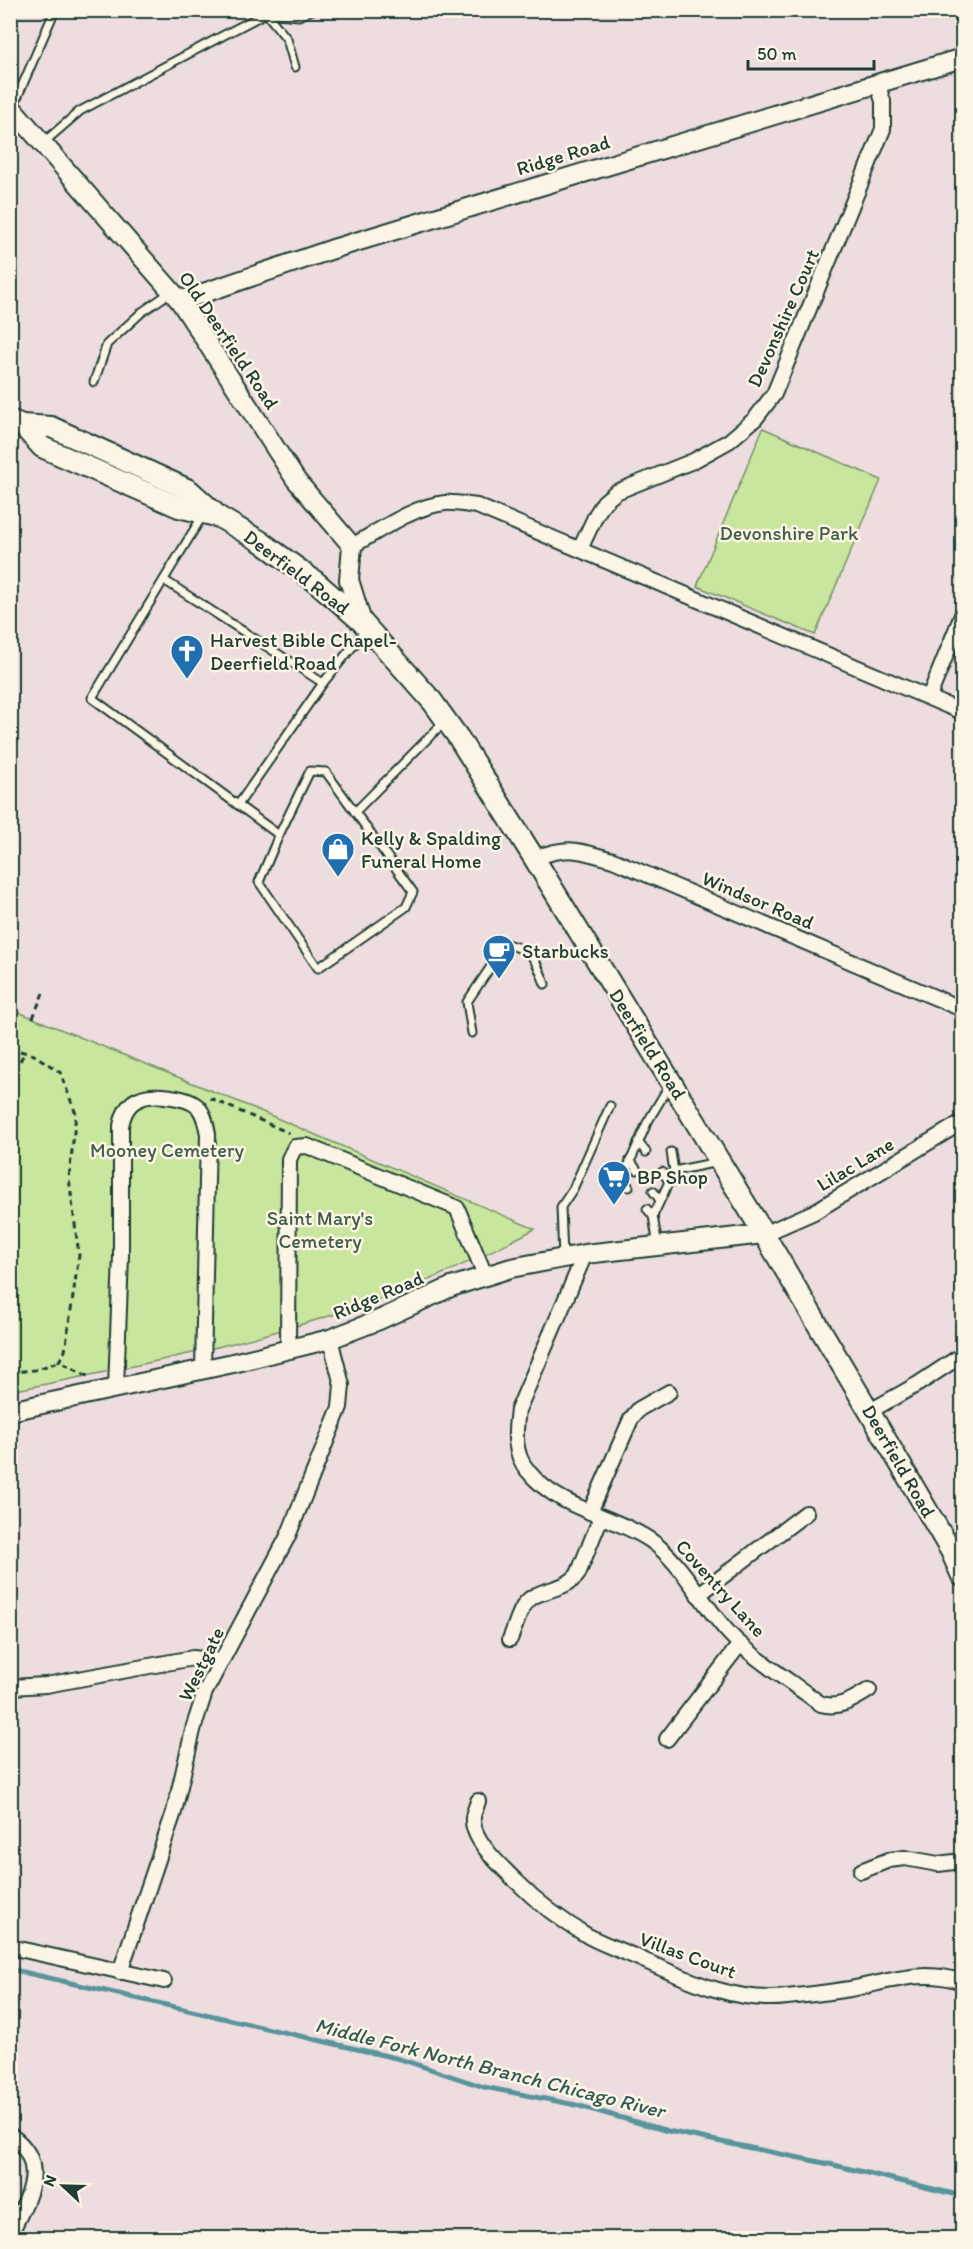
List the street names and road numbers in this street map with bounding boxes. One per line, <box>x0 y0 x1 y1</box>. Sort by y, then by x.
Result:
street label: Ridge Road <box>513 129 613 181</box>
street label: Devonshire Court <box>742 245 824 391</box>
street label: Old Deerfield Road <box>174 266 284 414</box>
street label: Deerfield Road <box>239 524 355 620</box>
street label: Windsor Road <box>698 866 818 934</box>
street label: Deerfield Road <box>604 984 692 1104</box>
street label: Lilac Lane <box>812 1132 898 1196</box>
street label: Ridge Road <box>329 1265 427 1325</box>
street label: Deerfield Road <box>857 1400 941 1522</box>
street label: Coventry Lane <box>671 1534 771 1642</box>
street label: Westgate <box>173 1623 229 1705</box>
street label: Villas Court <box>636 1926 740 1984</box>

